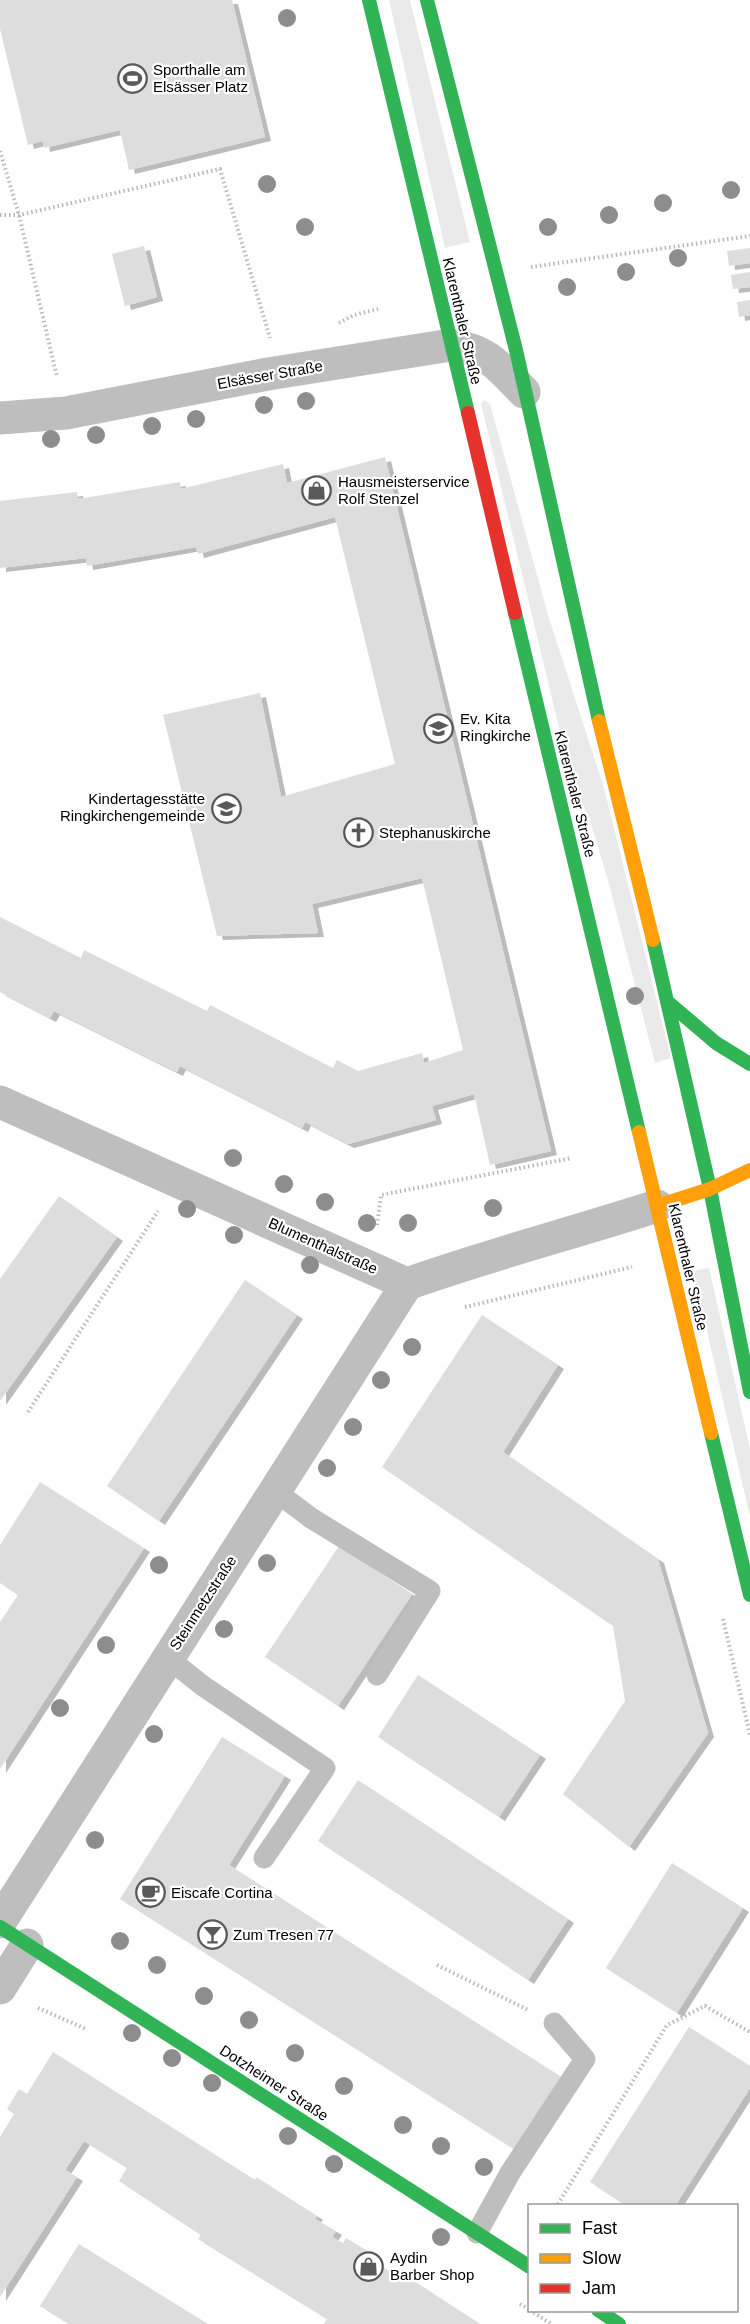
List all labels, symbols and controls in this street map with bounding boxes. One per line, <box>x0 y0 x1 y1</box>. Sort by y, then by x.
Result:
place label: Sporthalle am Elsässer Platz <box>153 61 248 95</box>
sports icon: Sporthalle am Elsässer Platz <box>116 63 148 95</box>
street label: Klarenthaler Straße <box>440 256 485 386</box>
street label: Elsässer Straße <box>216 357 324 392</box>
place label: Hausmeisterservice Rolf Stenzel <box>338 473 470 507</box>
shop icon: Hausmeisterservice Rolf Stenzel <box>301 475 333 507</box>
place label: Ev. Kita Ringkirche <box>460 710 531 744</box>
school or university icon: Ev. Kita Ringkirche <box>423 712 455 744</box>
street label: Klarenthaler Straße <box>552 729 599 859</box>
place label: Kindertagesstätte Ringkirchengemeinde <box>60 790 205 824</box>
school or university icon: Kindertagesstätte Ringkirchengemeinde <box>210 792 242 824</box>
church icon: Stephanuskirche <box>342 817 374 849</box>
place label: Stephanuskirche <box>379 824 491 841</box>
street label: Klarenthaler Straße <box>666 1202 711 1332</box>
street label: Blumenthalstraße <box>266 1214 380 1277</box>
street label: Steinmetzstraße <box>166 1552 239 1653</box>
cafe icon: Eiscafe Cortina <box>134 1877 166 1909</box>
place label: Eiscafe Cortina <box>171 1884 273 1901</box>
bar icon: Zum Tresen 77 <box>196 1919 228 1951</box>
place label: Zum Tresen 77 <box>233 1926 334 1943</box>
street label: Dotzheimer Straße <box>217 2041 332 2124</box>
legend <box>528 2204 738 2312</box>
text: Fast <box>582 2218 617 2238</box>
text: Slow <box>582 2248 622 2268</box>
place label: Aydin Barber Shop <box>390 2249 474 2283</box>
shop icon: Aydin Barber Shop <box>353 2251 385 2283</box>
text: Jam <box>582 2278 616 2298</box>

